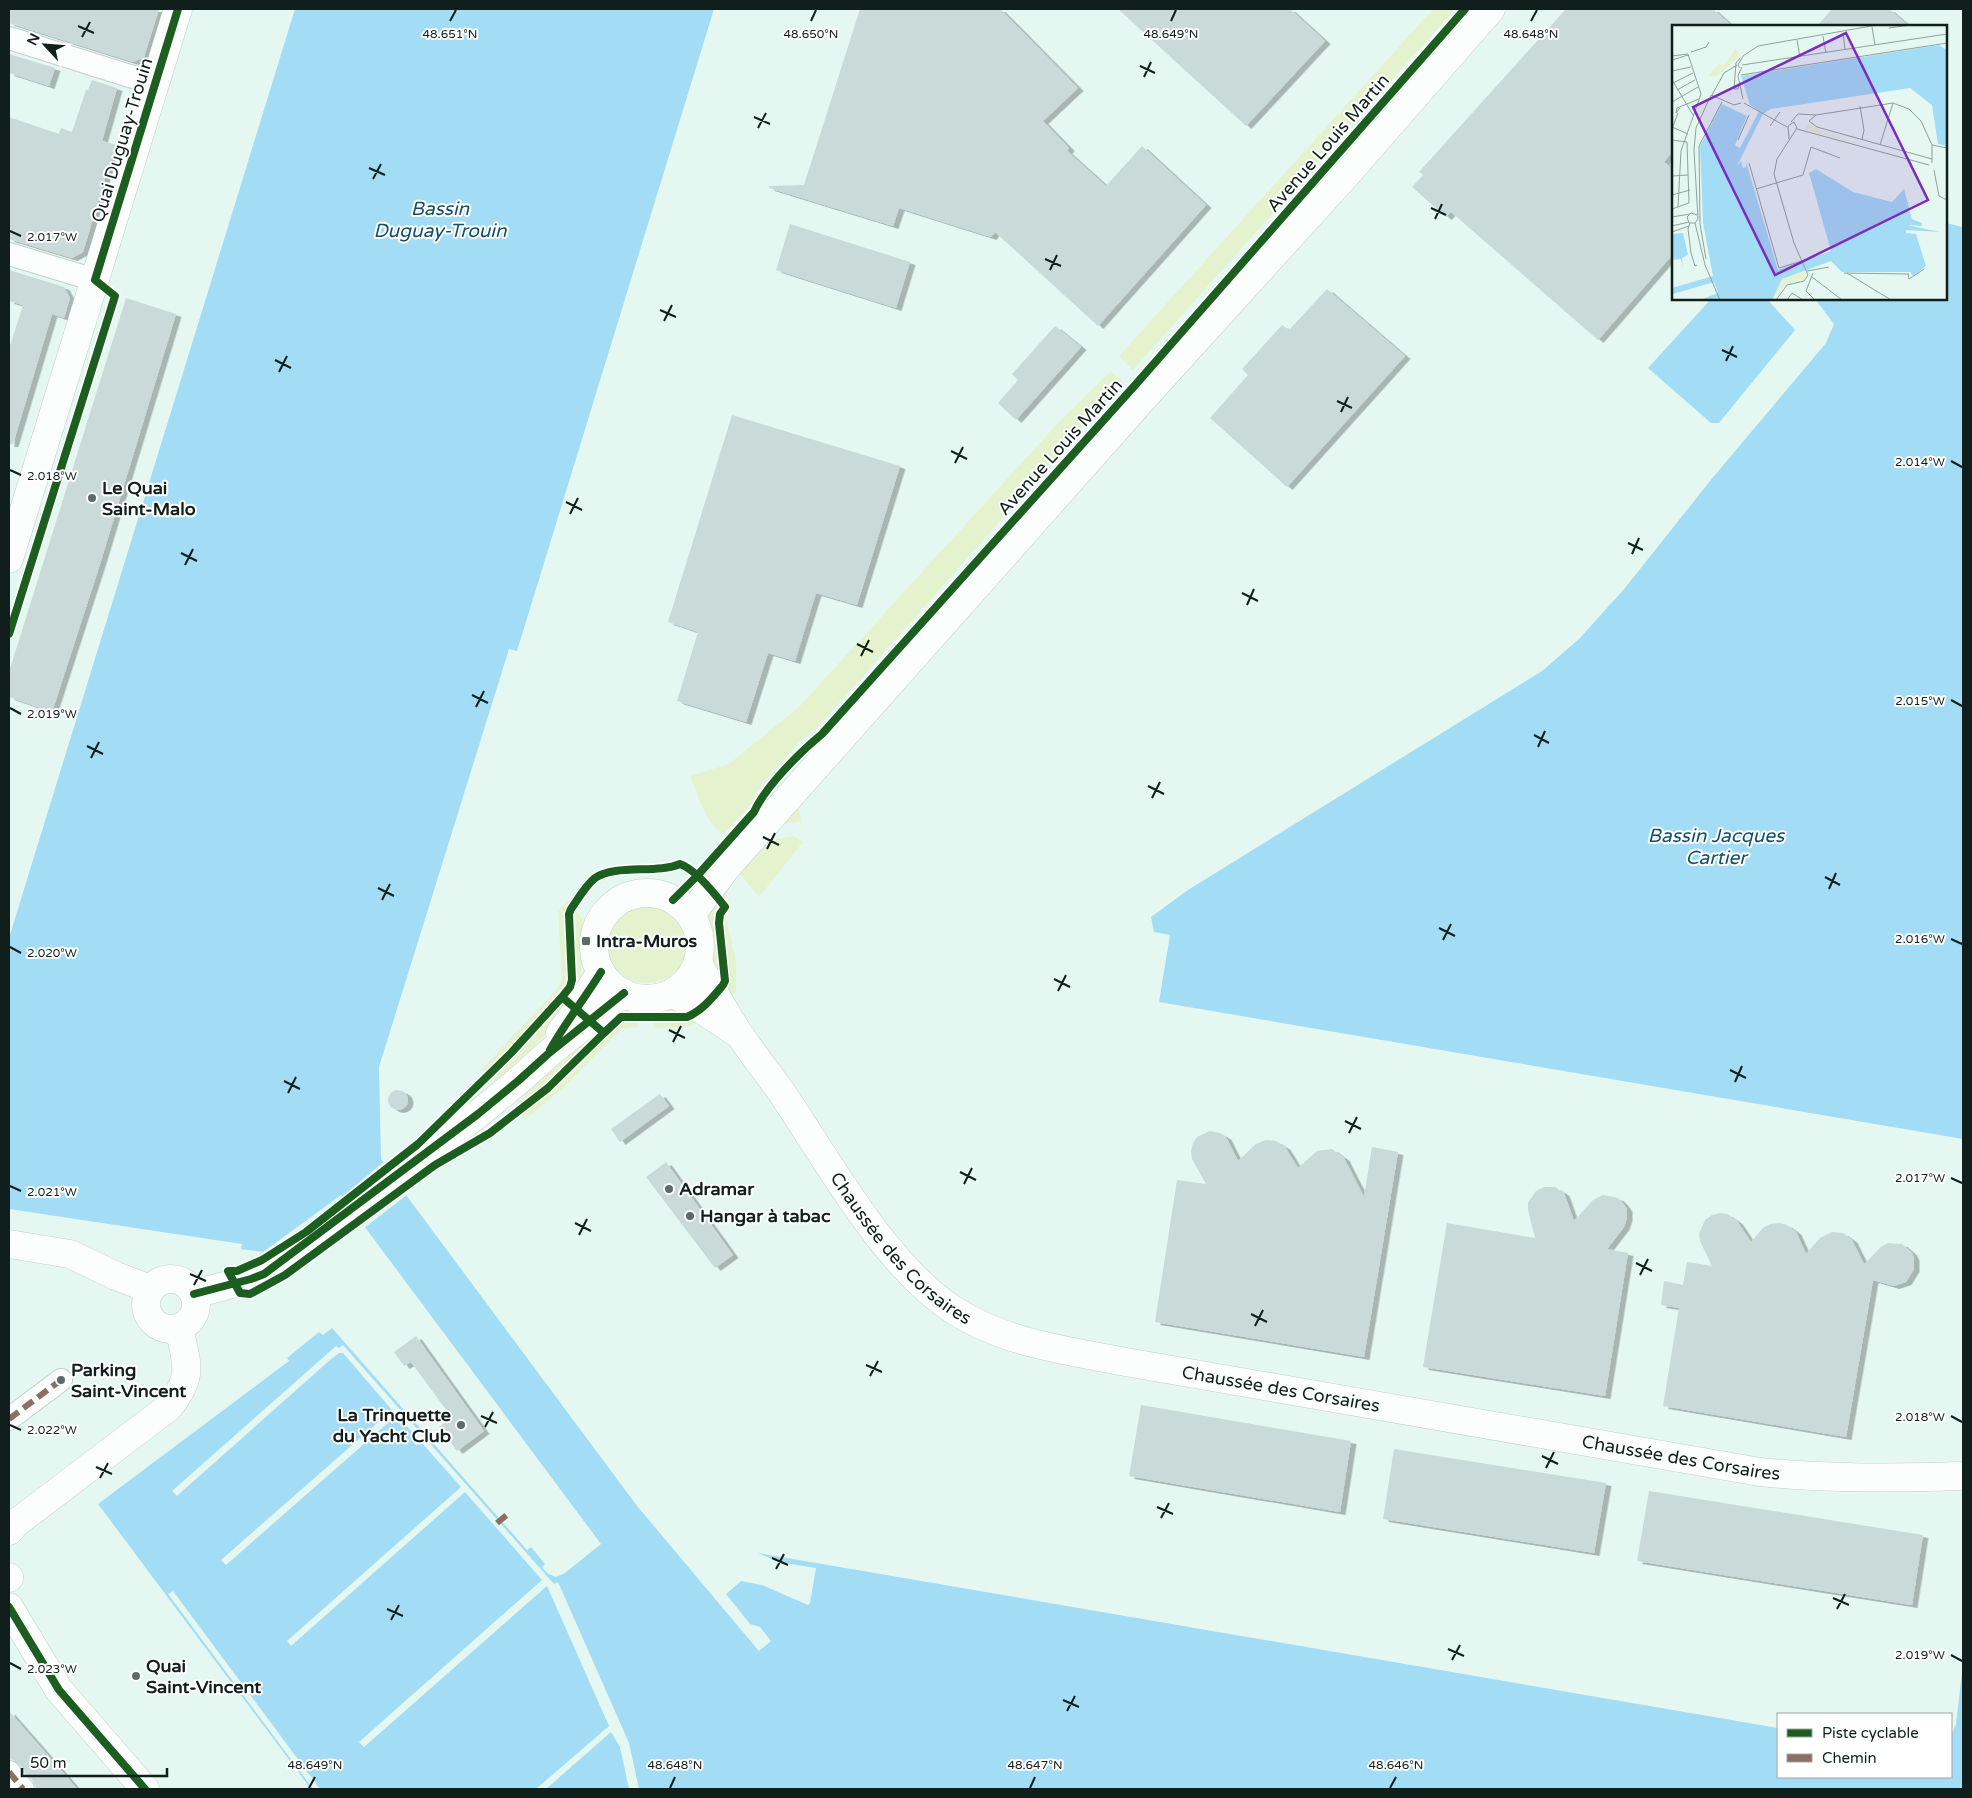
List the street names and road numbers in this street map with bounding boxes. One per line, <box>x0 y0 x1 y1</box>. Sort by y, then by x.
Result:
street label: Quai Duguay-Trouin <box>86 55 158 225</box>
street label: Avenue Louis Martin <box>1262 69 1394 217</box>
street label: Avenue Louis Martin <box>993 374 1127 520</box>
street label: Chaussée des Corsaires <box>825 1168 975 1329</box>
street label: Chaussée des Corsaires <box>1180 1361 1382 1417</box>
street label: Chaussée des Corsaires <box>1580 1430 1781 1485</box>

